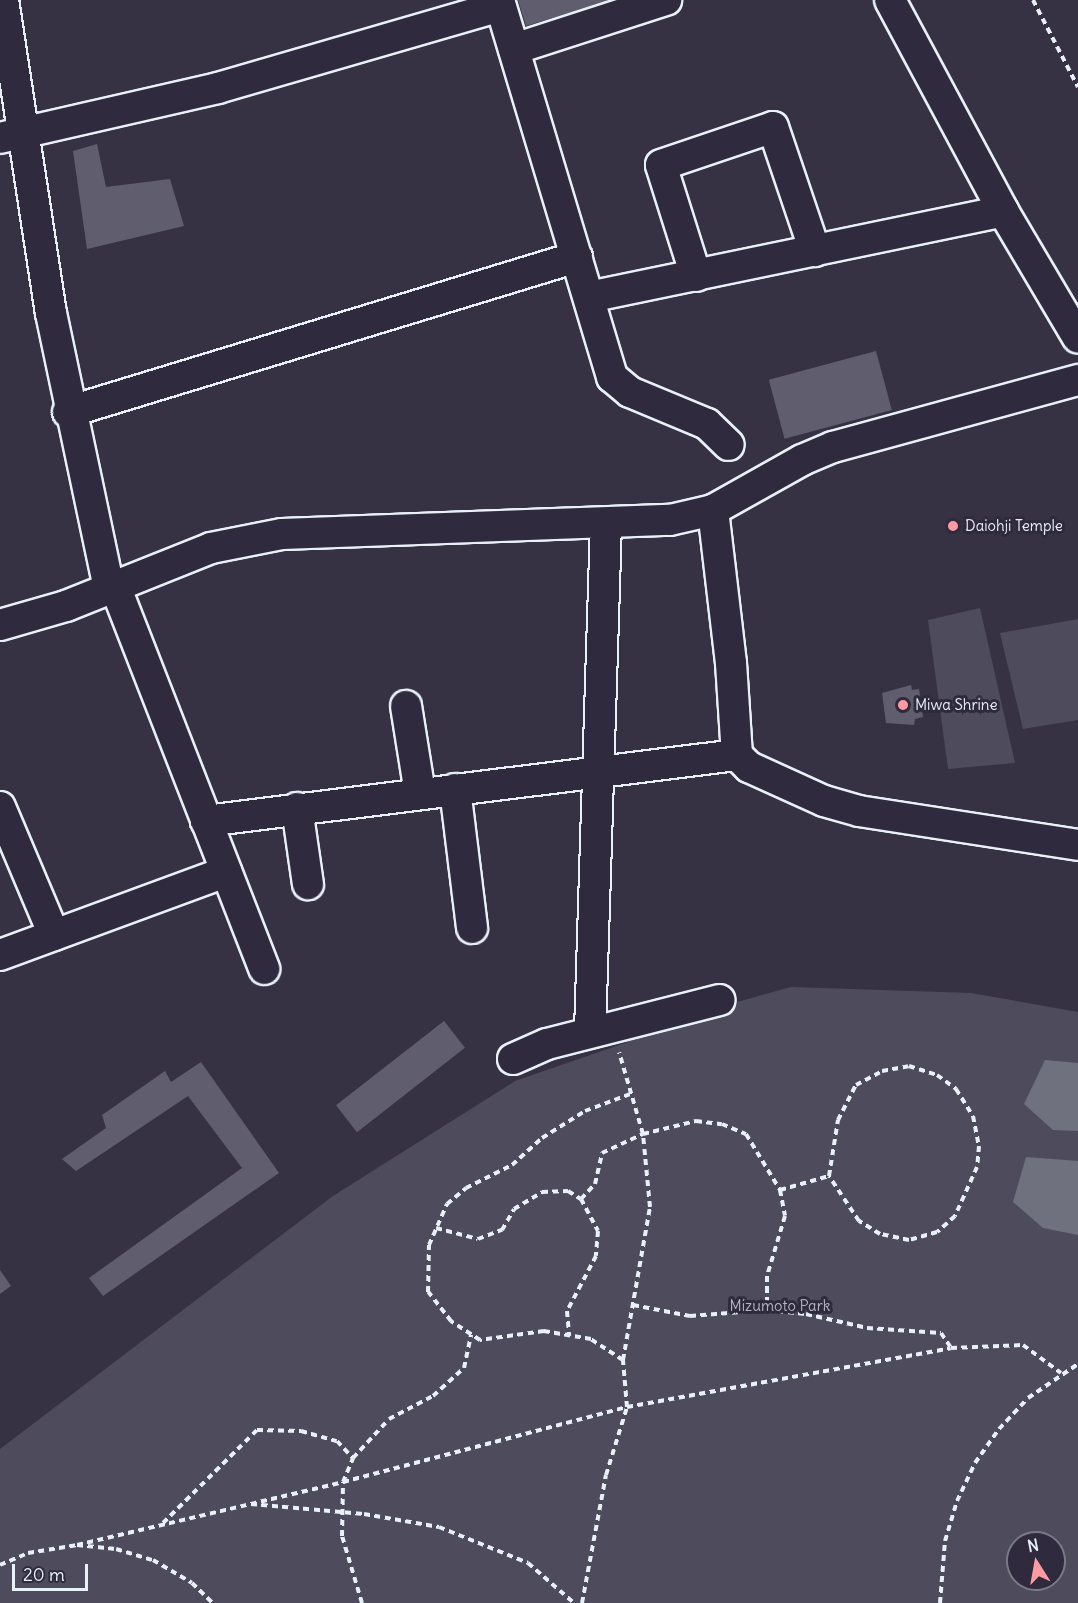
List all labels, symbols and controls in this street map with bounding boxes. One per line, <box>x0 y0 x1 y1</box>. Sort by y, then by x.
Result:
place label: Daiohji Temple <box>965 517 1063 535</box>
marker: Daiohji Temple <box>946 519 960 533</box>
place label: Miwa Shrine <box>915 696 998 714</box>
marker: Miwa Shrine <box>896 698 910 712</box>
park label: Mizumoto Park <box>730 1297 830 1315</box>
north arrow <box>1006 1531 1066 1591</box>
text: N <box>1026 1534 1040 1556</box>
scale bar <box>15 1552 92 1590</box>
text: 20 m <box>23 1563 65 1586</box>

